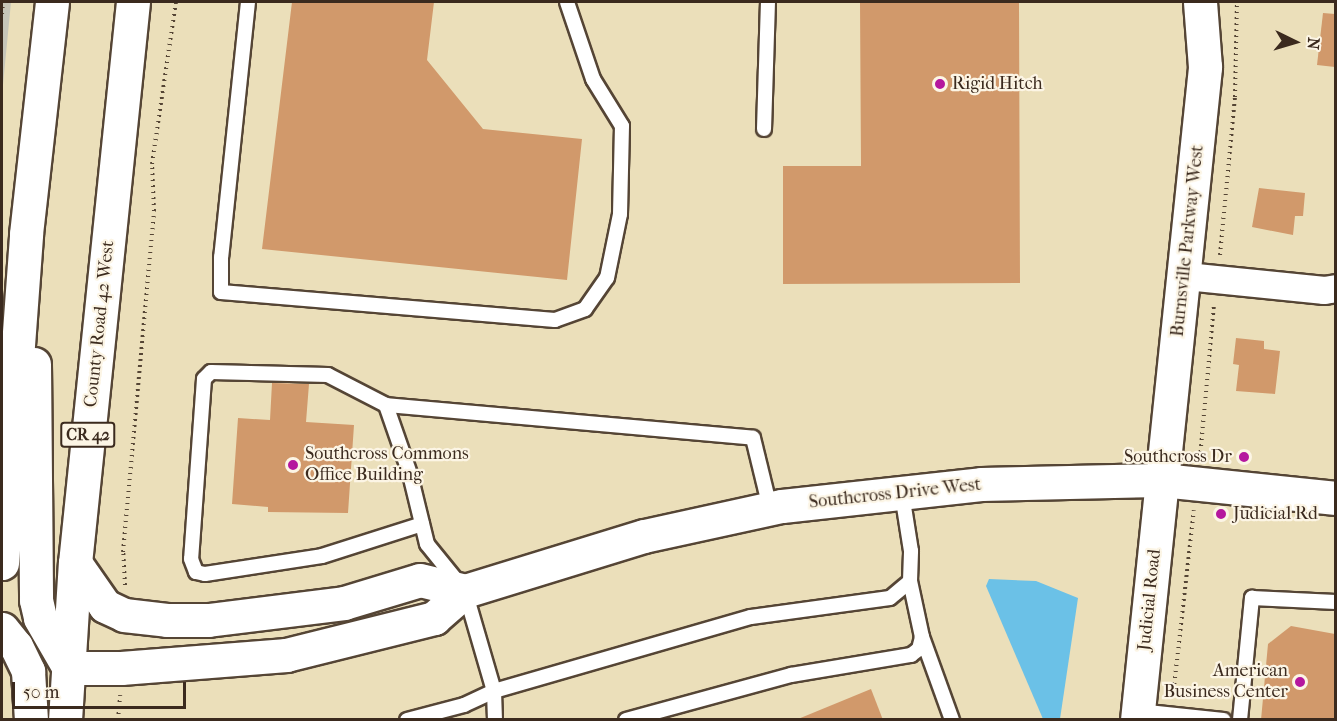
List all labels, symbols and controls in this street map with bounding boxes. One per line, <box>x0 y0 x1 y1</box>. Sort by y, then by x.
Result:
north arrow <box>1265 12 1325 72</box>
text: N <box>1303 37 1323 50</box>
place label: Rigid Hitch <box>952 73 1043 95</box>
marker: Rigid Hitch <box>933 77 947 91</box>
street label: Burnsville Parkway West <box>1167 144 1209 338</box>
street label: County Road 42 West <box>81 240 119 408</box>
road number: CR 42 <box>60 422 116 448</box>
place label: Southcross Commons Office Building <box>305 444 469 486</box>
place label: Southcross Dr <box>1124 446 1232 468</box>
marker: Southcross Dr <box>1237 450 1251 464</box>
marker: Southcross Commons Office Building <box>286 458 300 472</box>
street label: Southcross Drive West <box>808 474 982 514</box>
place label: Judicial Rd <box>1233 503 1318 525</box>
marker: Judicial Rd <box>1214 507 1228 521</box>
street label: Judicial Road <box>1134 548 1166 652</box>
place label: American Business Center <box>1163 661 1288 704</box>
scale bar <box>15 670 189 708</box>
marker: American Business Center <box>1293 675 1307 689</box>
text: 50 m <box>23 682 59 703</box>

